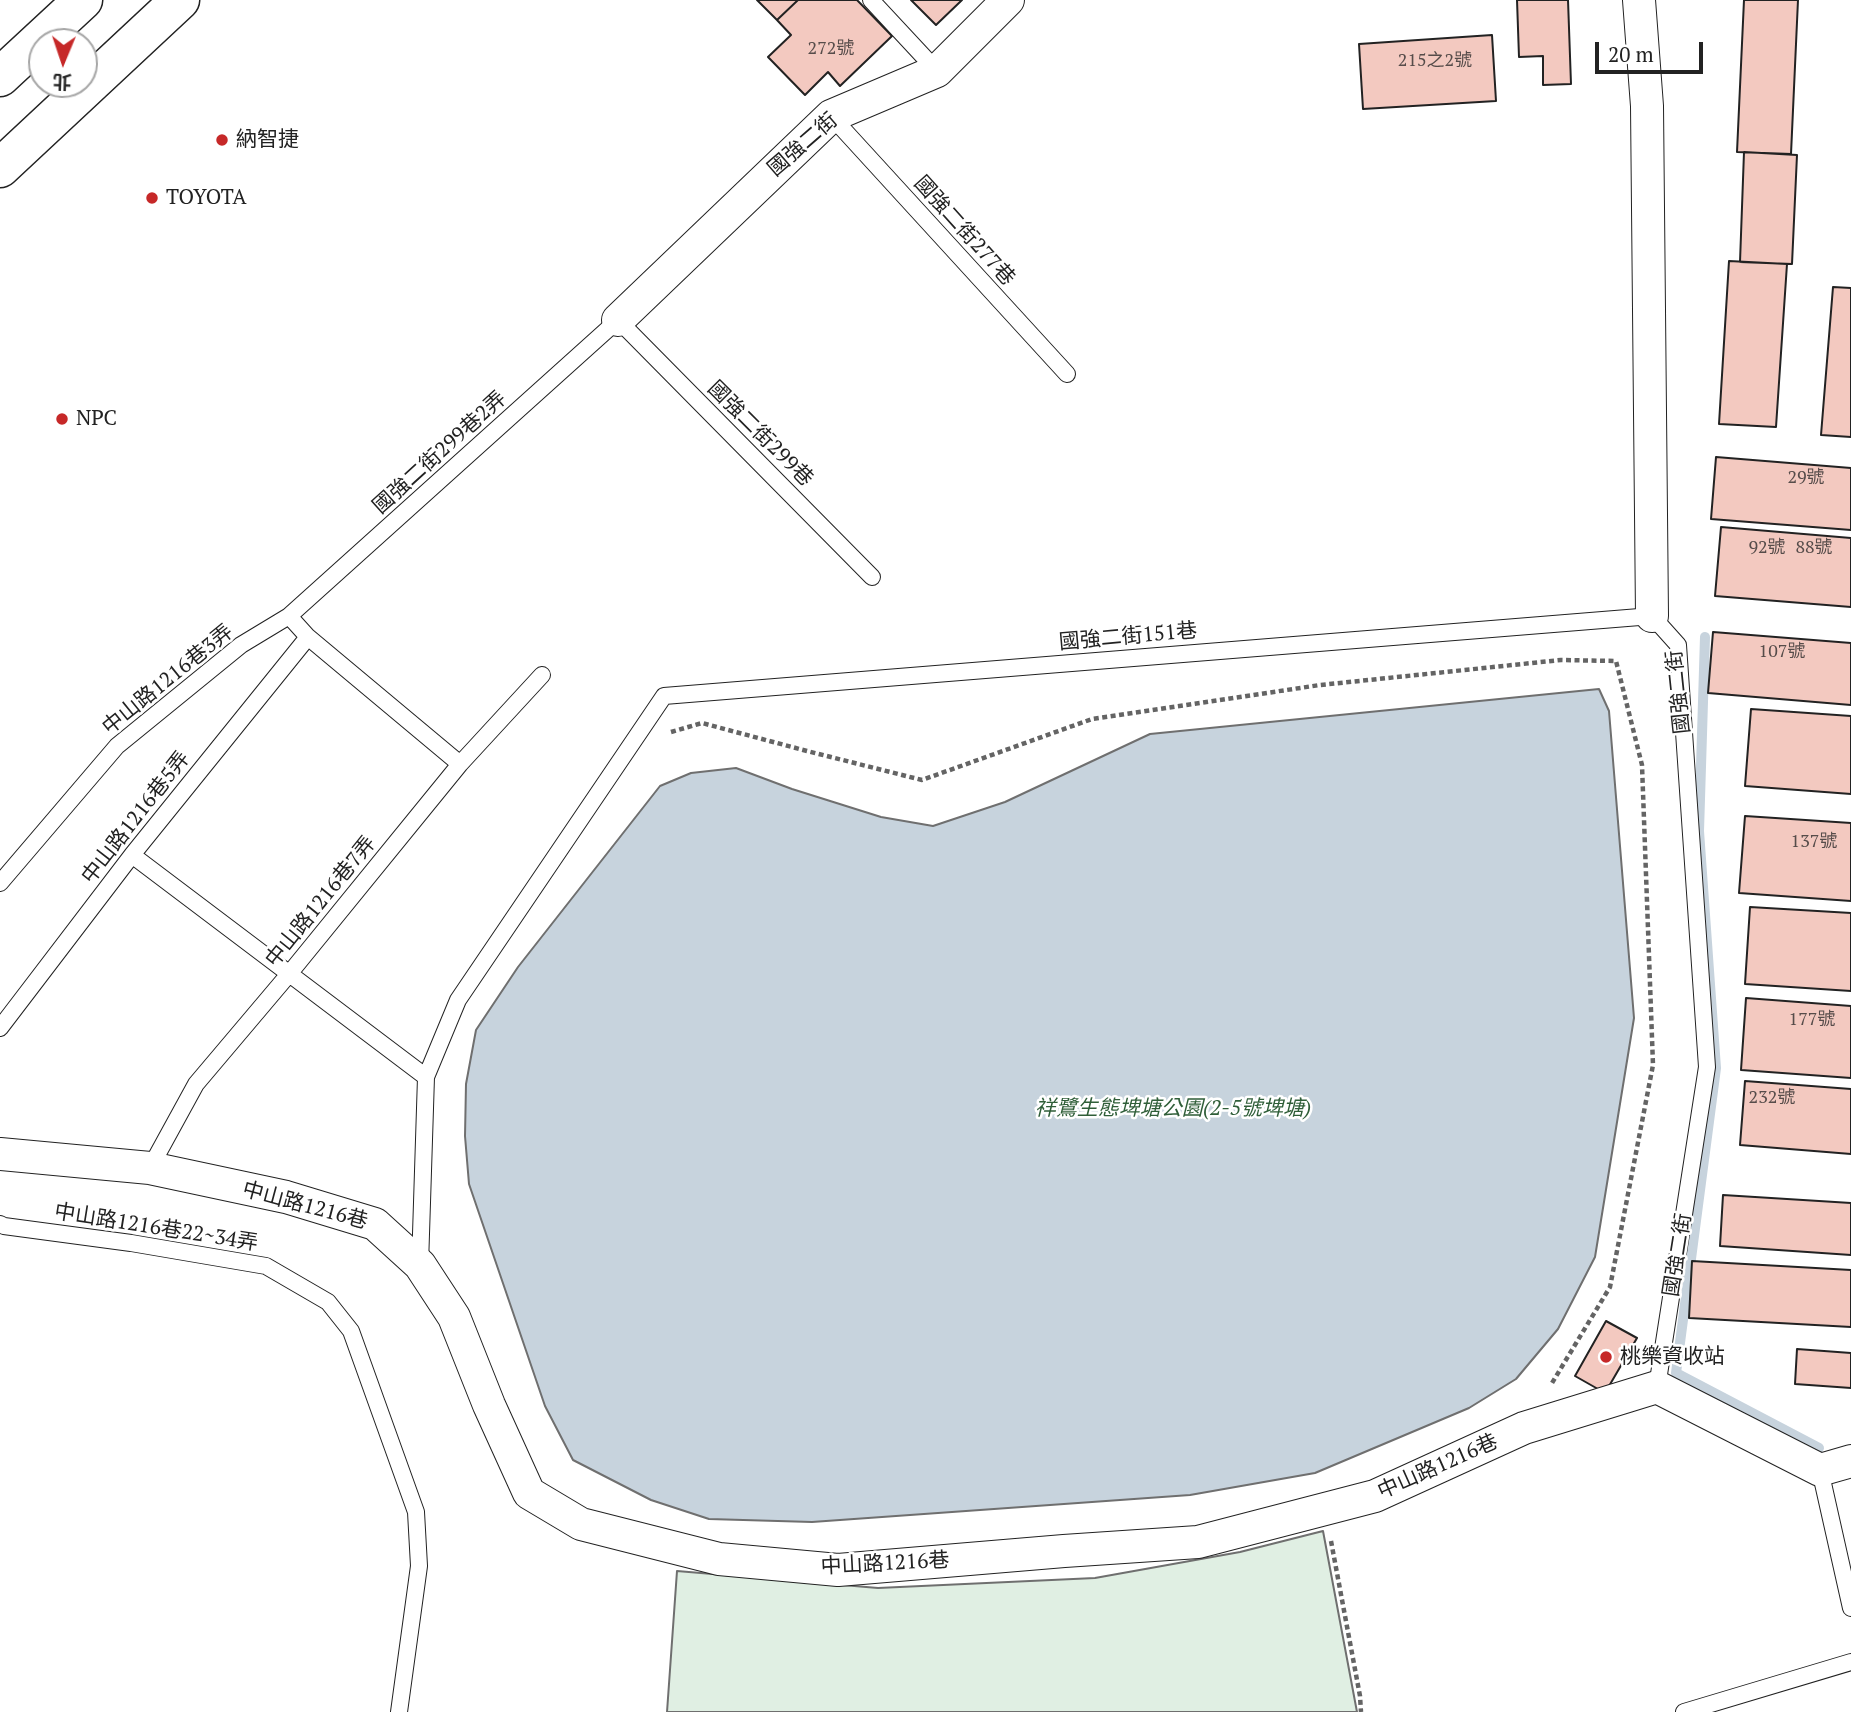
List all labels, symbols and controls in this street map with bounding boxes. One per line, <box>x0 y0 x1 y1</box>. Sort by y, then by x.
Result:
north arrow <box>28 28 98 98</box>
scale bar <box>1599 28 1708 72</box>
house number: 272號 <box>808 38 854 60</box>
text: 20 m <box>1608 40 1654 68</box>
house number: 215之2號 <box>1398 50 1472 72</box>
text: 北 <box>52 70 72 95</box>
street label: 國強二街 <box>763 108 843 182</box>
place label: 納智捷 <box>236 127 299 153</box>
marker: 納智捷 <box>214 132 230 148</box>
street label: 國強二街277巷 <box>908 171 1020 291</box>
place label: TOYOTA <box>166 185 247 211</box>
marker: TOYOTA <box>144 190 160 206</box>
street label: 國強二街299巷 <box>702 376 818 492</box>
street label: 國強二街299巷2弄 <box>368 387 512 519</box>
place label: NPC <box>76 406 117 432</box>
marker: NPC <box>54 411 70 427</box>
house number: 29號 <box>1787 467 1825 489</box>
house number: 92號 <box>1748 537 1786 559</box>
house number: 88號 <box>1795 537 1833 559</box>
street label: 國強二街151巷 <box>1058 618 1198 656</box>
street label: 中山路1216巷3弄 <box>98 620 238 740</box>
house number: 107號 <box>1759 641 1805 663</box>
street label: 國強二街 <box>1662 649 1696 735</box>
street label: 中山路1216巷5弄 <box>77 747 195 889</box>
house number: 137號 <box>1791 831 1837 853</box>
street label: 中山路1216巷7弄 <box>261 832 381 972</box>
house number: 177號 <box>1789 1009 1835 1031</box>
house number: 232號 <box>1749 1087 1795 1109</box>
park label: 祥鷺生態埤塘公園(2-5號埤塘) <box>1035 1096 1311 1122</box>
street label: 中山路1216巷 <box>240 1177 370 1235</box>
street label: 中山路1216巷22~34弄 <box>52 1199 260 1257</box>
street label: 國強二街 <box>1659 1212 1697 1298</box>
place label: 桃樂資收站 <box>1620 1344 1725 1370</box>
marker: 桃樂資收站 <box>1598 1349 1614 1365</box>
street label: 中山路1216巷 <box>1374 1429 1502 1505</box>
street label: 中山路1216巷 <box>820 1548 950 1580</box>

